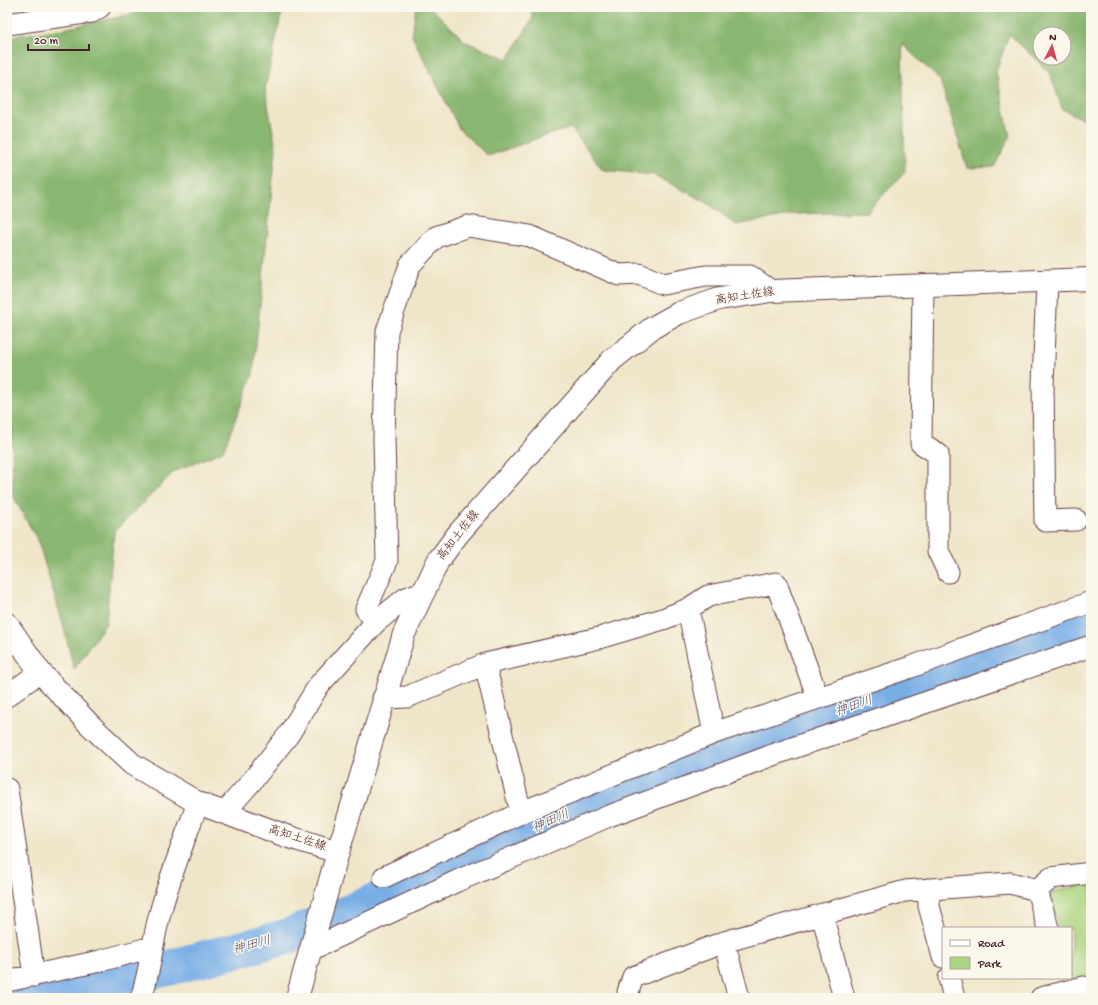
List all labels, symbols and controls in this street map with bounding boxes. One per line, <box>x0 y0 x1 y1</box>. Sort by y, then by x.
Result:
scale bar <box>28 26 89 52</box>
north arrow <box>1032 26 1072 66</box>
text: N <box>1049 32 1057 44</box>
text: 20 m <box>34 35 59 49</box>
street label: 高知土佐線 <box>714 284 776 309</box>
street label: 高知土佐線 <box>434 507 483 564</box>
water label: 神田川 <box>833 693 875 720</box>
water label: 神田川 <box>530 807 572 837</box>
street label: 高知土佐線 <box>266 822 328 855</box>
legend <box>942 927 1072 979</box>
water label: 神田川 <box>231 933 273 958</box>
text: Road <box>978 938 1005 952</box>
text: Park <box>977 958 1003 972</box>

